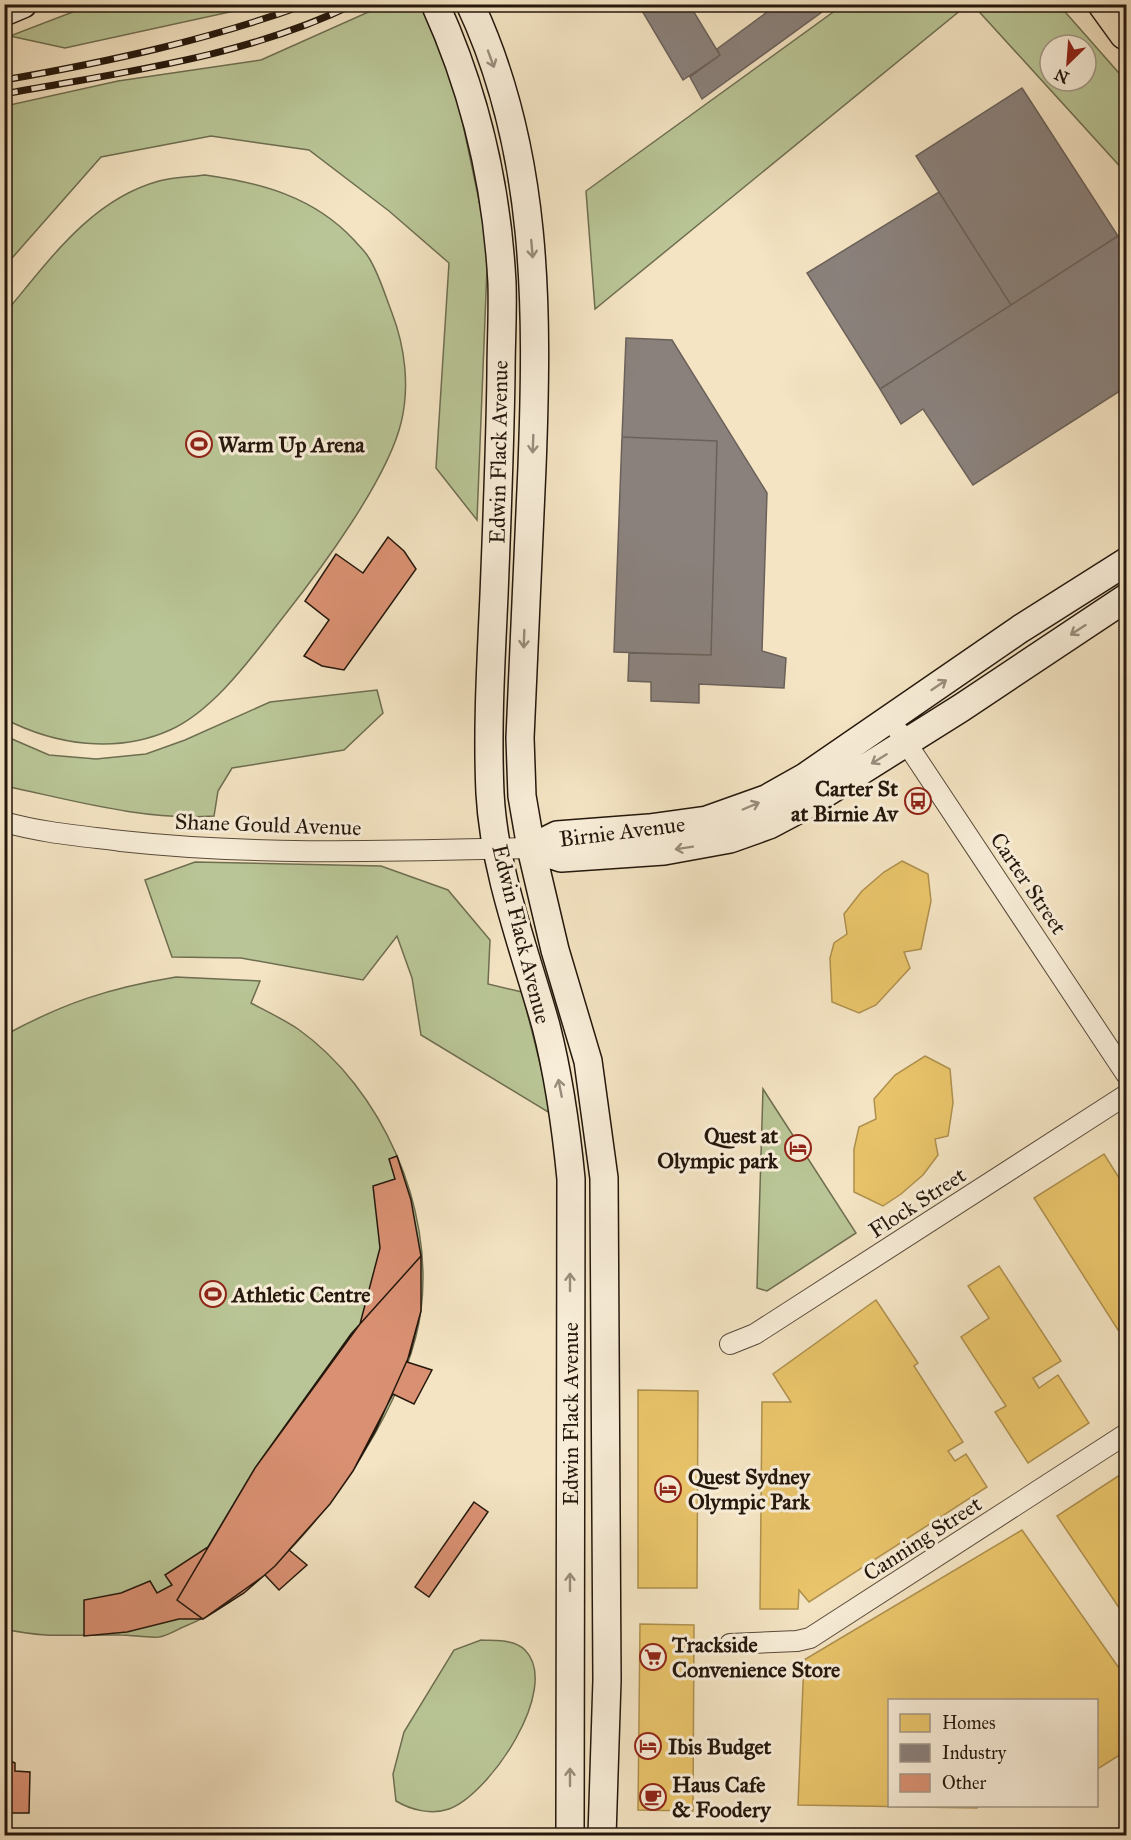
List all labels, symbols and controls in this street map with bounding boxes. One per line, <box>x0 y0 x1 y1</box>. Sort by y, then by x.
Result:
north arrow <box>1038 33 1098 93</box>
one-way arrow <box>487 49 498 68</box>
text: N <box>1051 64 1072 88</box>
one-way arrow <box>527 239 538 259</box>
street label: Edwin Flack Avenue <box>483 360 514 544</box>
sports icon: Warm Up Arena <box>184 429 214 459</box>
place label: Warm Up Arena <box>218 431 365 458</box>
one-way arrow <box>527 433 538 453</box>
one-way arrow <box>1070 624 1086 636</box>
one-way arrow <box>519 628 530 648</box>
one-way arrow <box>930 679 946 691</box>
one-way arrow <box>871 753 887 765</box>
place label: Carter St at Birnie Av <box>791 775 899 827</box>
bus stop icon: Carter St at Birnie Av <box>903 786 933 816</box>
one-way arrow <box>742 800 760 811</box>
street label: Shane Gould Avenue <box>174 808 362 841</box>
street label: Birnie Avenue <box>558 810 687 853</box>
street label: Carter Street <box>985 827 1073 940</box>
street label: Edwin Flack Avenue <box>486 842 557 1027</box>
one-way arrow <box>675 843 695 854</box>
one-way arrow <box>554 1078 565 1098</box>
place label: Quest at Olympic park <box>657 1122 779 1174</box>
hotel icon: Quest at Olympic park <box>783 1133 813 1163</box>
street label: Flock Street <box>864 1161 971 1244</box>
one-way arrow <box>564 1273 576 1293</box>
sports icon: Athletic Centre <box>198 1279 228 1309</box>
place label: Athletic Centre <box>230 1281 370 1308</box>
street label: Edwin Flack Avenue <box>557 1322 584 1506</box>
place label: Quest Sydney Olympic Park <box>688 1463 812 1515</box>
hotel icon: Quest Sydney Olympic Park <box>653 1474 683 1504</box>
street label: Canning Street <box>858 1490 987 1587</box>
one-way arrow <box>564 1573 576 1593</box>
place label: Trackside Convenience Store <box>671 1631 840 1683</box>
supermarket icon: Trackside Convenience Store <box>638 1642 668 1672</box>
legend <box>888 1699 1098 1807</box>
text: Homes <box>942 1712 996 1734</box>
hotel icon: Ibis Budget <box>633 1731 663 1761</box>
place label: Ibis Budget <box>668 1733 772 1760</box>
text: Industry <box>942 1742 1007 1764</box>
one-way arrow <box>564 1768 575 1788</box>
place label: Haus Cafe & Foodery <box>672 1771 772 1823</box>
text: Other <box>942 1772 987 1794</box>
cafe icon: Haus Cafe & Foodery <box>638 1782 668 1812</box>

